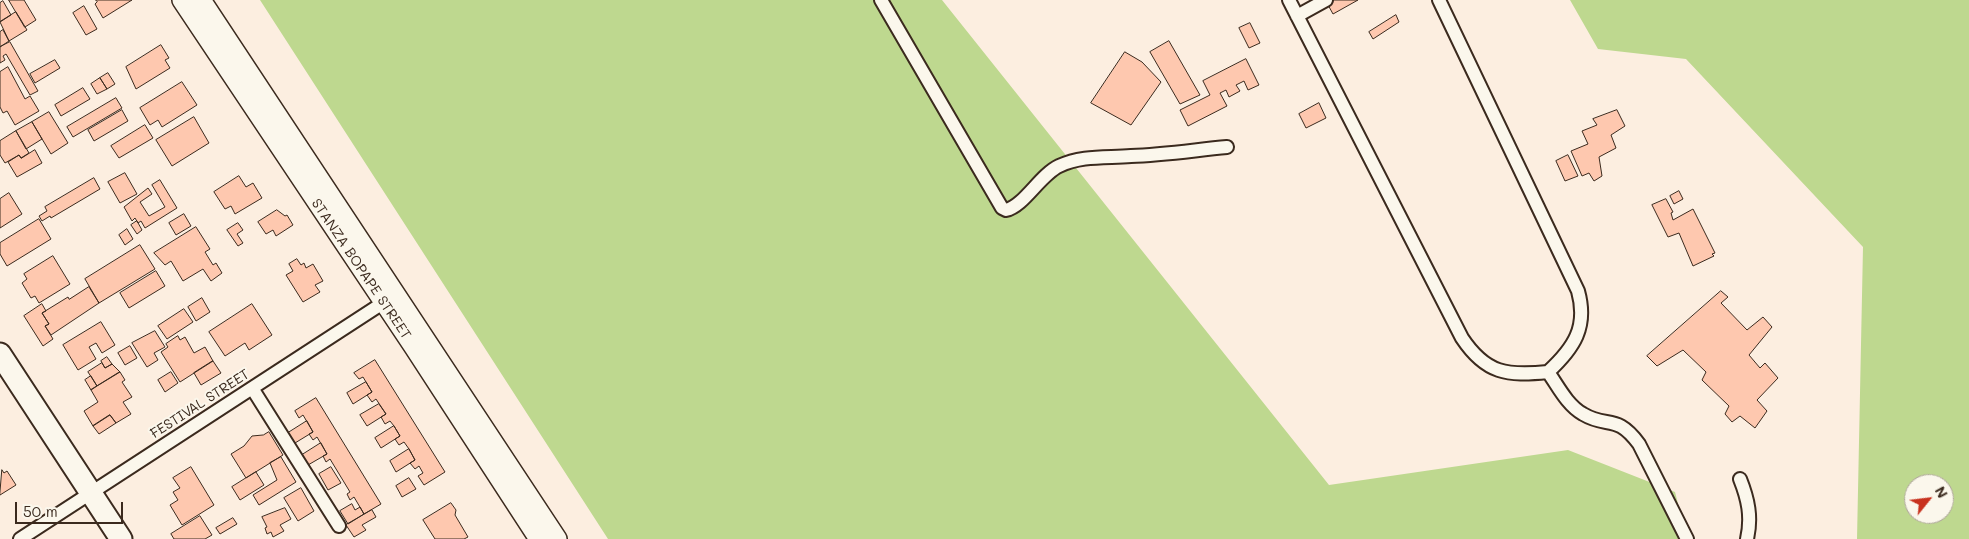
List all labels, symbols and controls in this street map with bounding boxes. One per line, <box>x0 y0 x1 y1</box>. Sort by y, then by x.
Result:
street label: STANZA BOPAPE STREET <box>308 196 414 342</box>
street label: FESTIVAL STREET <box>147 366 253 442</box>
north arrow <box>1904 474 1954 524</box>
text: N <box>1931 483 1953 501</box>
scale bar <box>18 492 125 524</box>
text: 50 m <box>23 501 58 521</box>

